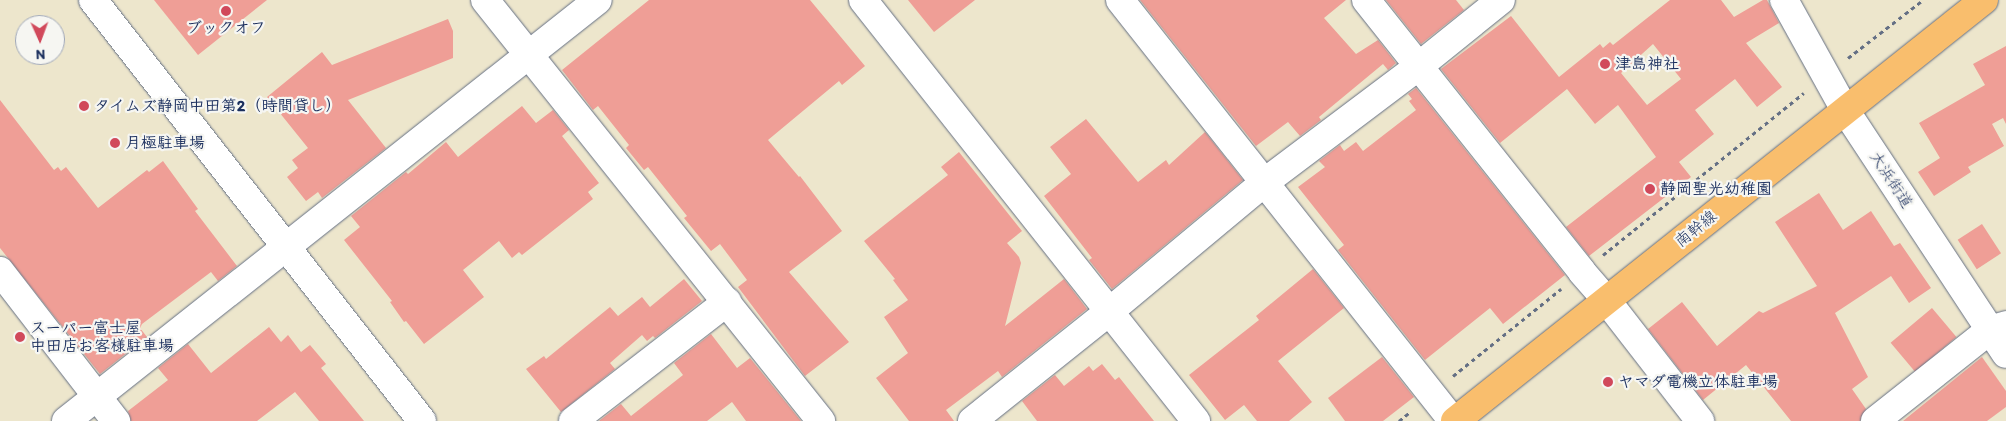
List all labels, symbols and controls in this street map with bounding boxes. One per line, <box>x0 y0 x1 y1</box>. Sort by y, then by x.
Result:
marker: ブックオフ <box>220 5 232 17</box>
north arrow <box>15 15 65 65</box>
place label: ブックオフ <box>186 18 266 38</box>
text: N <box>35 46 46 63</box>
place label: 津島神社 <box>1615 54 1679 74</box>
marker: 津島神社 <box>1599 58 1611 70</box>
place label: タイムズ静岡中田第2（時間貸し） <box>94 96 342 116</box>
marker: タイムズ静岡中田第2（時間貸し） <box>78 100 90 112</box>
place label: 月極駐車場 <box>125 133 205 153</box>
marker: 月極駐車場 <box>109 137 121 149</box>
street label: 大浜街道 <box>1866 148 1916 212</box>
place label: 静岡聖光幼稚園 <box>1660 179 1772 199</box>
marker: 静岡聖光幼稚園 <box>1644 183 1656 195</box>
street label: 南幹線 <box>1671 206 1721 252</box>
place label: スーパー富士屋 中田店お客様駐車場 <box>30 318 174 356</box>
marker: スーパー富士屋 中田店お客様駐車場 <box>14 331 26 343</box>
place label: ヤマダ電機立体駐車場 <box>1618 372 1778 392</box>
marker: ヤマダ電機立体駐車場 <box>1602 376 1614 388</box>

